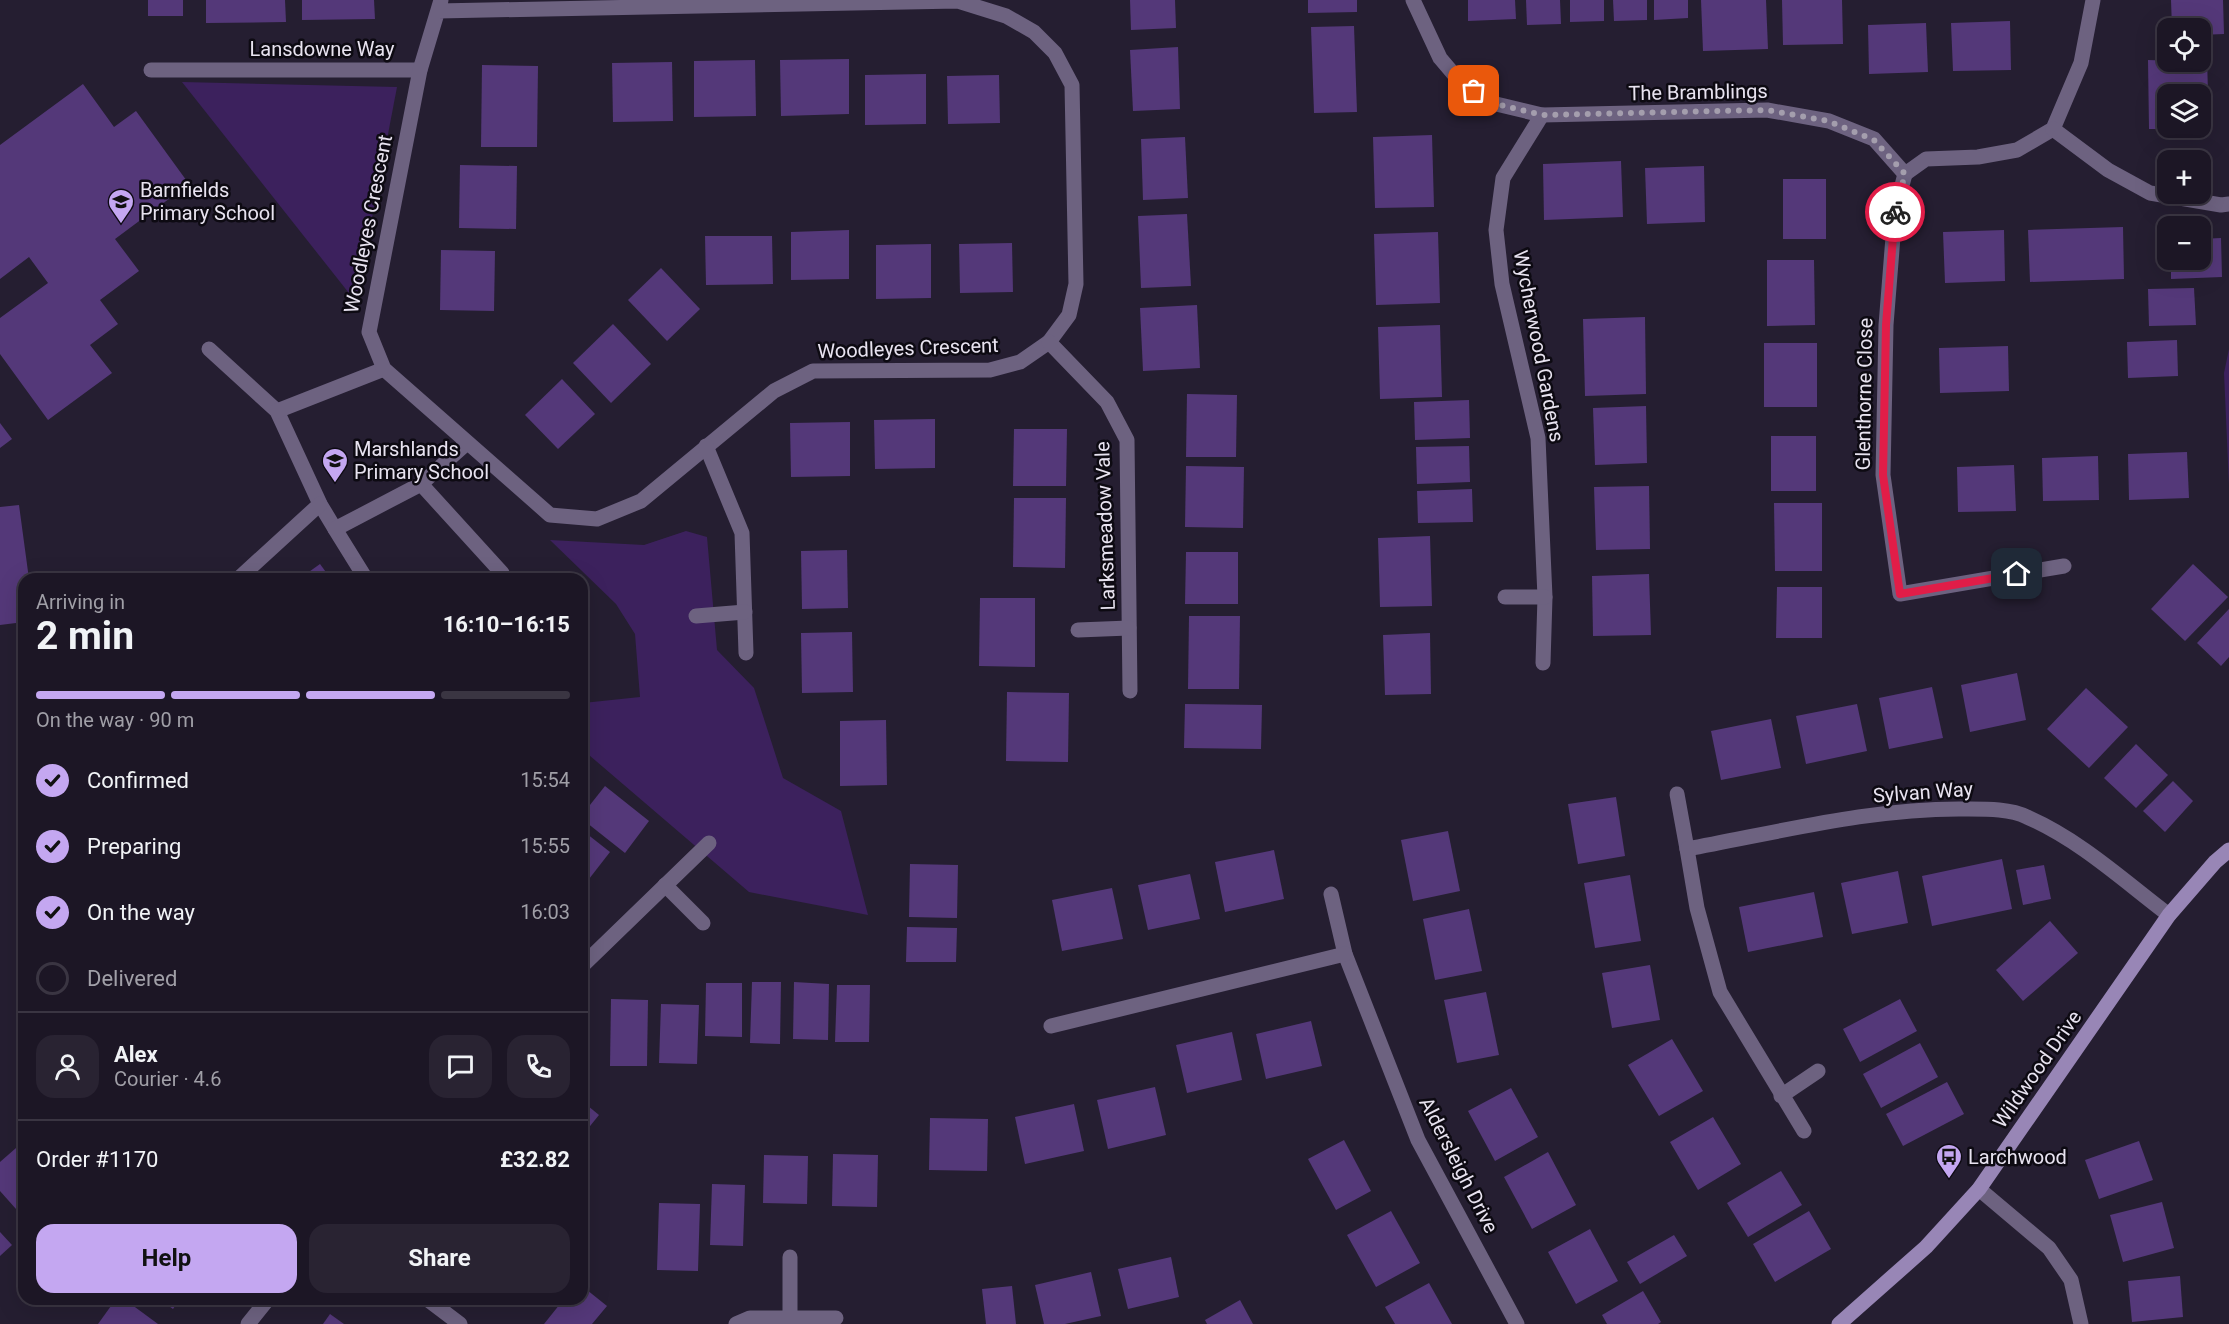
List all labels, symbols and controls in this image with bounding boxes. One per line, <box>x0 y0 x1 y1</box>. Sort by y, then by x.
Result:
map controls <box>2157 18 2211 270</box>
button: locate <box>2157 18 2211 72</box>
street label: Lansdowne Way <box>250 37 395 61</box>
pin <box>1448 65 1499 116</box>
icon: bag <box>1457 74 1490 107</box>
street label: The Bramblings <box>1628 79 1768 105</box>
button: layers <box>2157 84 2211 138</box>
street label: Woodleyes Crescent <box>339 133 397 315</box>
button: + <box>2157 150 2211 204</box>
place label: Barnfields Primary School <box>140 178 275 225</box>
courier <box>1865 182 1925 242</box>
school or university icon: Barnfields Primary School <box>106 187 136 225</box>
icon: bike <box>1879 196 1912 229</box>
button: − <box>2157 216 2211 270</box>
street label: Wycherwood Gardens <box>1509 248 1569 444</box>
street label: Glenthorne Close <box>1851 317 1877 471</box>
street label: Woodleyes Crescent <box>817 333 999 363</box>
place label: Marshlands Primary School <box>354 437 489 484</box>
street label: Larksmeadow Vale <box>1090 441 1120 611</box>
school or university icon: Marshlands Primary School <box>320 446 350 484</box>
pin <box>1991 548 2042 599</box>
icon: home <box>2000 557 2033 590</box>
text: Arriving in <box>36 590 125 614</box>
text: 16:10–16:15 <box>443 612 570 637</box>
text: 2 min <box>36 613 134 659</box>
text: On the way · 90 m <box>36 708 194 732</box>
icon: check <box>36 764 69 797</box>
text: Confirmed <box>87 768 189 793</box>
text: 15:54 <box>520 768 570 792</box>
street label: Sylvan Way <box>1872 776 1974 807</box>
icon: check <box>36 830 69 863</box>
text: Preparing <box>87 834 181 859</box>
text: 15:55 <box>520 834 570 858</box>
icon: check <box>36 896 69 929</box>
text: On the way <box>87 900 195 925</box>
text: 16:03 <box>520 900 570 924</box>
text: Delivered <box>87 966 177 991</box>
street label: Wildwood Drive <box>1988 1006 2086 1132</box>
button: person <box>36 1035 99 1098</box>
button: chat <box>429 1035 492 1098</box>
button: phone <box>507 1035 570 1098</box>
text: Alex <box>114 1042 158 1067</box>
text: Courier · 4.6 <box>114 1067 221 1091</box>
street label: Aldersleigh Drive <box>1414 1093 1504 1237</box>
bus stop icon: Larchwood <box>1934 1142 1964 1180</box>
place label: Larchwood <box>1968 1145 2067 1169</box>
text: Order #1170 <box>36 1147 158 1172</box>
text: £32.82 <box>500 1147 570 1172</box>
button: Help <box>36 1224 297 1293</box>
button: Share <box>309 1224 570 1293</box>

